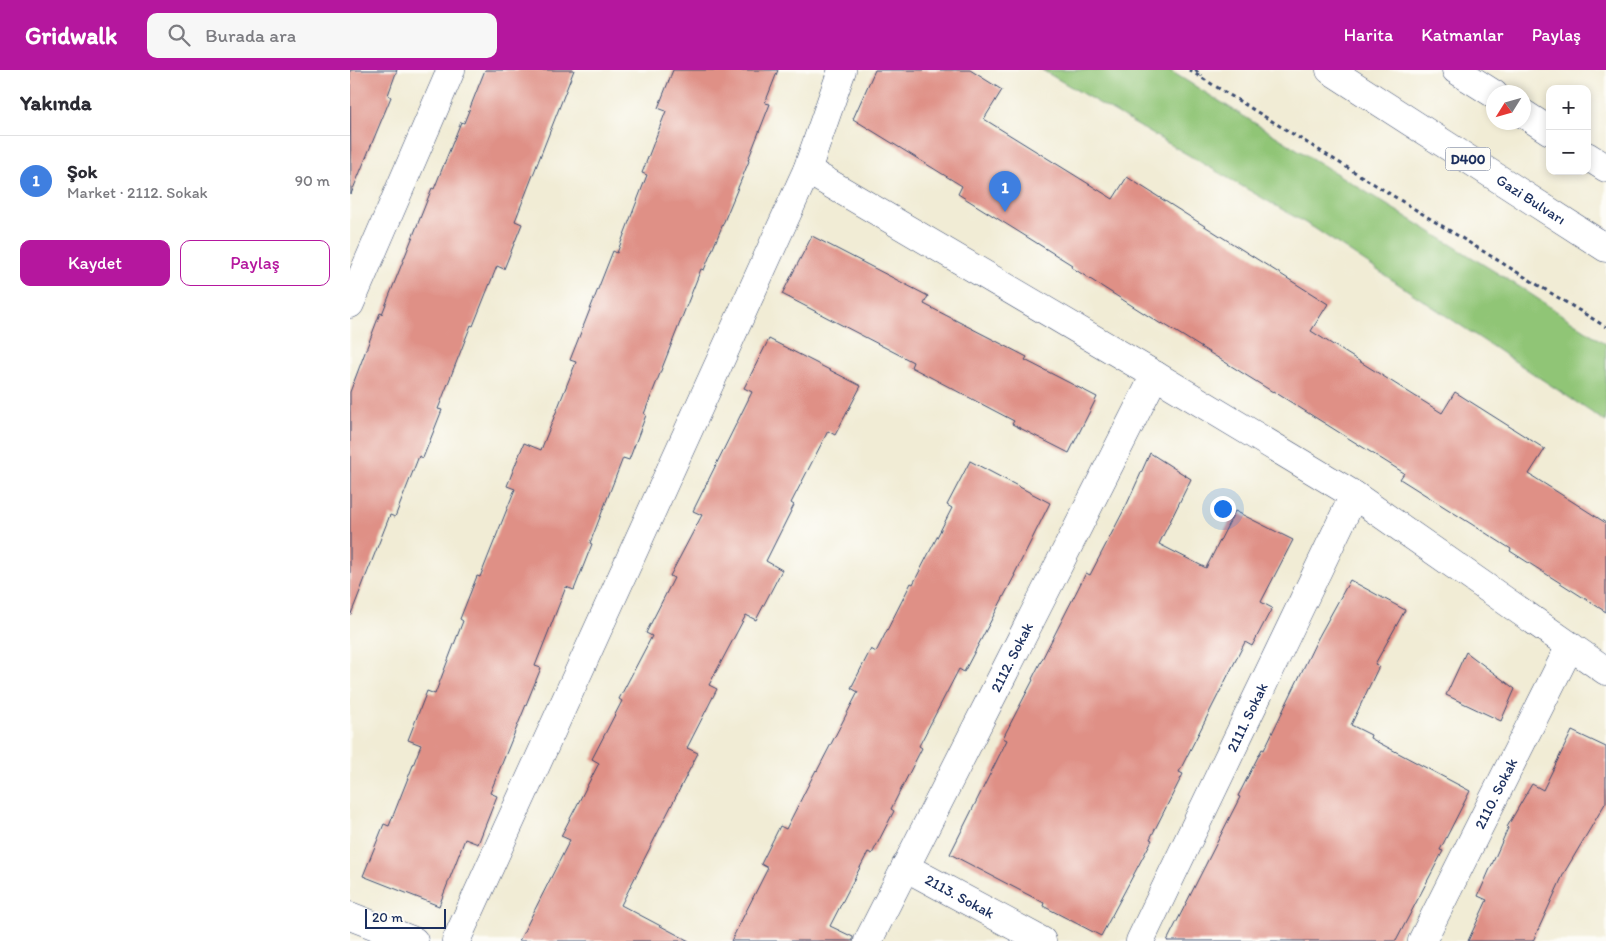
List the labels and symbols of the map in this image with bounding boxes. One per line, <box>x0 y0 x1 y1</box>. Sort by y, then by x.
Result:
north arrow <box>1486 85 1531 130</box>
road number: D400 <box>1446 148 1490 170</box>
pin: 1 <box>989 171 1021 212</box>
street label: Gazi Bulvarı <box>1493 171 1569 229</box>
your location <box>1210 496 1236 522</box>
street label: 2112. Sokak <box>987 619 1037 695</box>
street label: 2111. Sokak <box>1223 679 1272 755</box>
street label: 2110. Sokak <box>1471 755 1521 832</box>
street label: 2113. Sokak <box>922 870 998 923</box>
scale bar <box>365 906 446 929</box>

